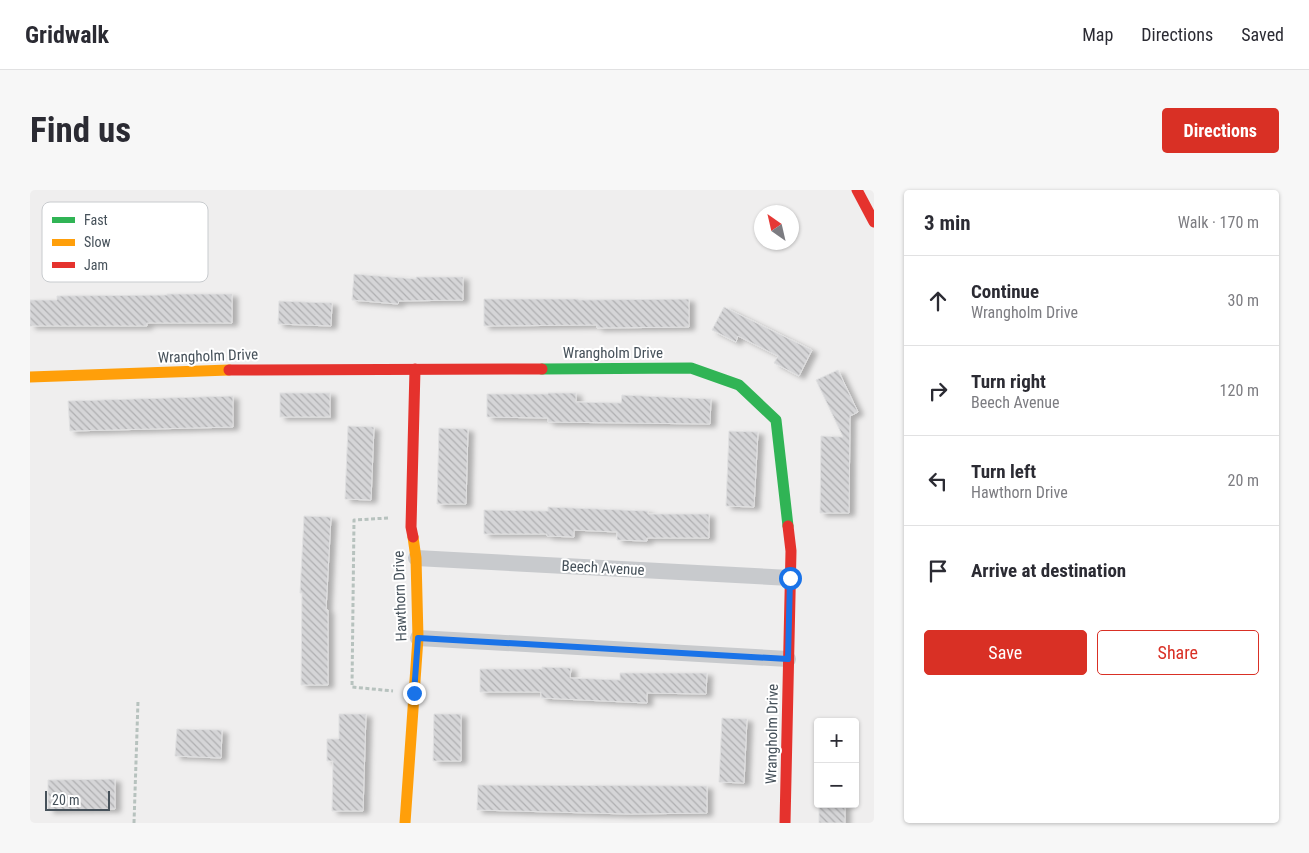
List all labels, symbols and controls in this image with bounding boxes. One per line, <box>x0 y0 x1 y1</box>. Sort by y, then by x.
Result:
text: Gridwalk <box>25 21 109 49</box>
text: Map <box>1082 24 1113 45</box>
text: Directions <box>1141 24 1213 45</box>
text: Saved <box>1241 24 1284 45</box>
button: Directions <box>1162 108 1279 153</box>
text: Find us <box>30 110 131 151</box>
legend <box>42 202 208 282</box>
north arrow <box>754 205 799 250</box>
text: 3 min <box>924 211 971 235</box>
text: Fast <box>84 212 108 228</box>
text: Walk · 170 m <box>1178 213 1259 232</box>
text: Slow <box>84 234 111 250</box>
text: Jam <box>84 257 108 273</box>
text: Continue <box>971 280 1039 303</box>
icon: ahead <box>924 287 952 315</box>
text: 30 m <box>1227 291 1259 310</box>
text: Wrangholm Drive <box>971 303 1078 322</box>
street label: Wrangholm Drive <box>563 344 663 362</box>
street label: Wrangholm Drive <box>158 345 258 367</box>
text: Turn right <box>971 370 1046 393</box>
icon: right <box>924 377 952 405</box>
text: 120 m <box>1220 381 1259 400</box>
text: Beech Avenue <box>971 393 1060 412</box>
text: Turn left <box>971 460 1036 483</box>
icon: left <box>924 467 952 495</box>
text: 20 m <box>1227 471 1259 490</box>
text: Hawthorn Drive <box>971 483 1068 502</box>
street label: Hawthorn Drive <box>389 550 411 642</box>
street label: Beech Avenue <box>561 557 645 579</box>
icon: arrive <box>924 557 952 585</box>
text: Arrive at destination <box>971 559 1126 582</box>
route start <box>779 567 802 590</box>
button: Save <box>924 630 1087 675</box>
button: Share <box>1097 630 1259 675</box>
route end <box>403 682 426 705</box>
street label: Wrangholm Drive <box>762 684 782 784</box>
map controls <box>814 718 859 808</box>
button: + <box>814 718 859 763</box>
button: − <box>814 763 859 808</box>
scale bar <box>45 788 110 811</box>
text: 20 m <box>52 792 80 808</box>

